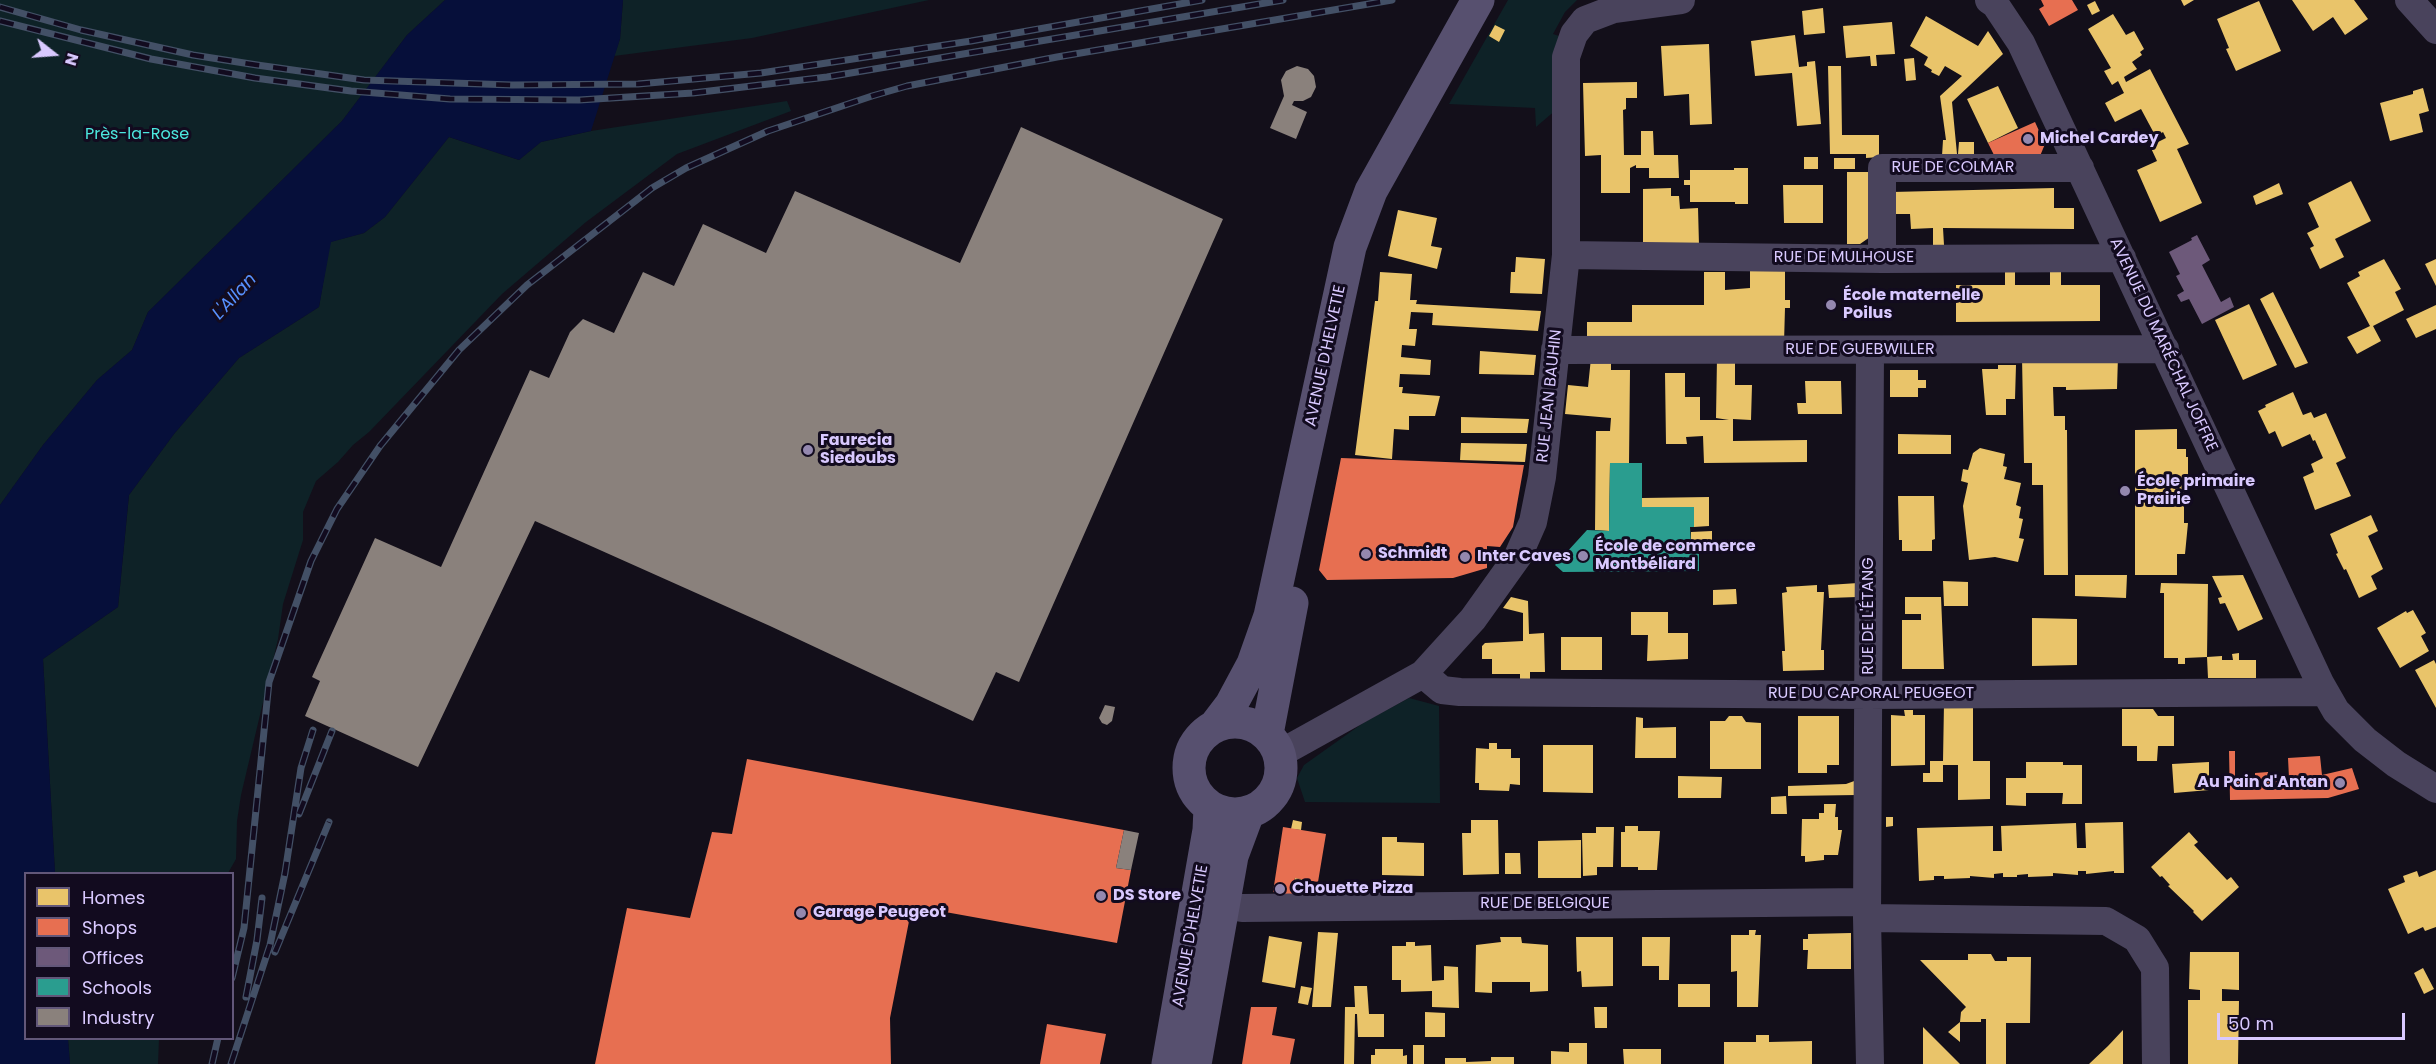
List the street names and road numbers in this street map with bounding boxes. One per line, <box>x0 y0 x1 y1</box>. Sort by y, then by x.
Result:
street label: RUE DE COLMAR <box>1892 158 2014 178</box>
street label: AVENUE DU MARÉCHAL JOFFRE <box>2105 235 2221 455</box>
street label: RUE DE MULHOUSE <box>1774 248 1914 268</box>
street label: AVENUE D'HELVETIE <box>1302 283 1350 429</box>
street label: RUE JEAN BAUHIN <box>1533 329 1567 463</box>
street label: RUE DE GUEBWILLER <box>1785 340 1935 360</box>
street label: RUE DE L'ÉTANG <box>1859 557 1879 675</box>
street label: RUE DU CAPORAL PEUGEOT <box>1768 684 1974 704</box>
street label: AVENUE D'HELVETIE <box>1169 863 1213 1009</box>
street label: RUE DE BELGIQUE <box>1480 894 1610 914</box>

